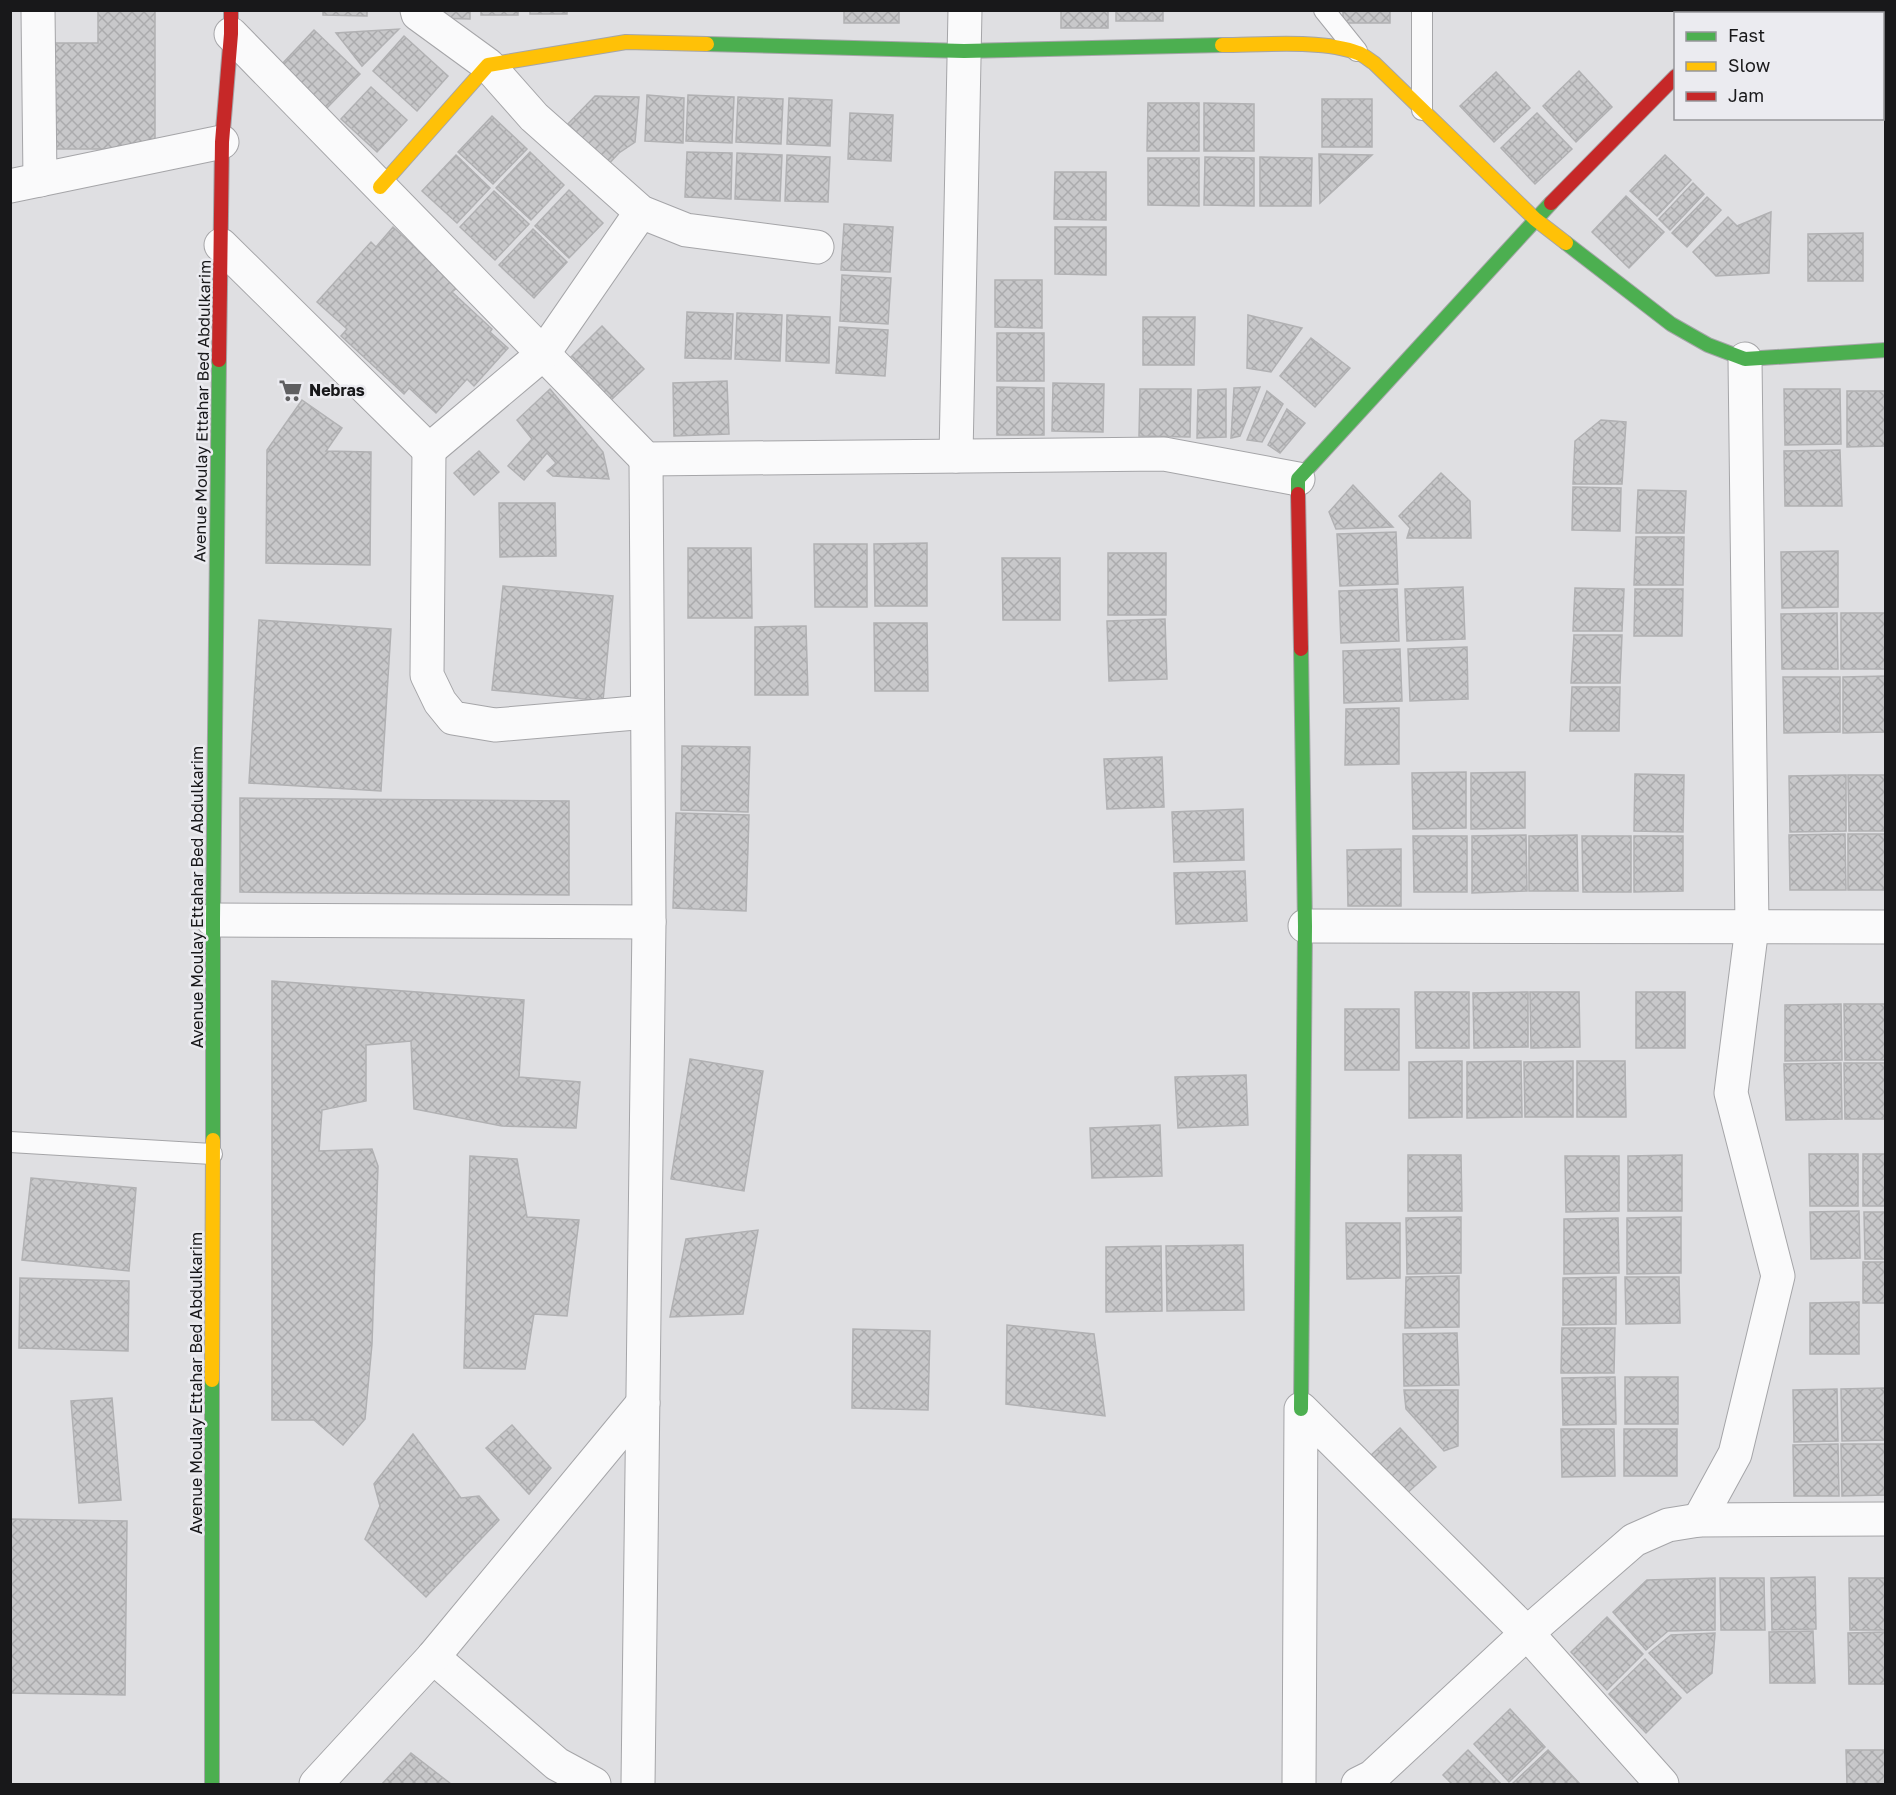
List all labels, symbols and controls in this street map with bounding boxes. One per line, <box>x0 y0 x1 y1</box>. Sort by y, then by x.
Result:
legend <box>1674 12 1884 120</box>
text: Fast <box>1728 24 1765 46</box>
text: Slow <box>1728 54 1771 76</box>
text: Jam <box>1728 84 1764 106</box>
street label: Avenue Moulay Ettahar Bed Abdulkarim <box>189 260 215 562</box>
supermarket icon: Nebras <box>278 377 304 403</box>
place label: Nebras <box>309 380 365 400</box>
street label: Avenue Moulay Ettahar Bed Abdulkarim <box>187 746 207 1048</box>
street label: Avenue Moulay Ettahar Bed Abdulkarim <box>186 1232 206 1534</box>

